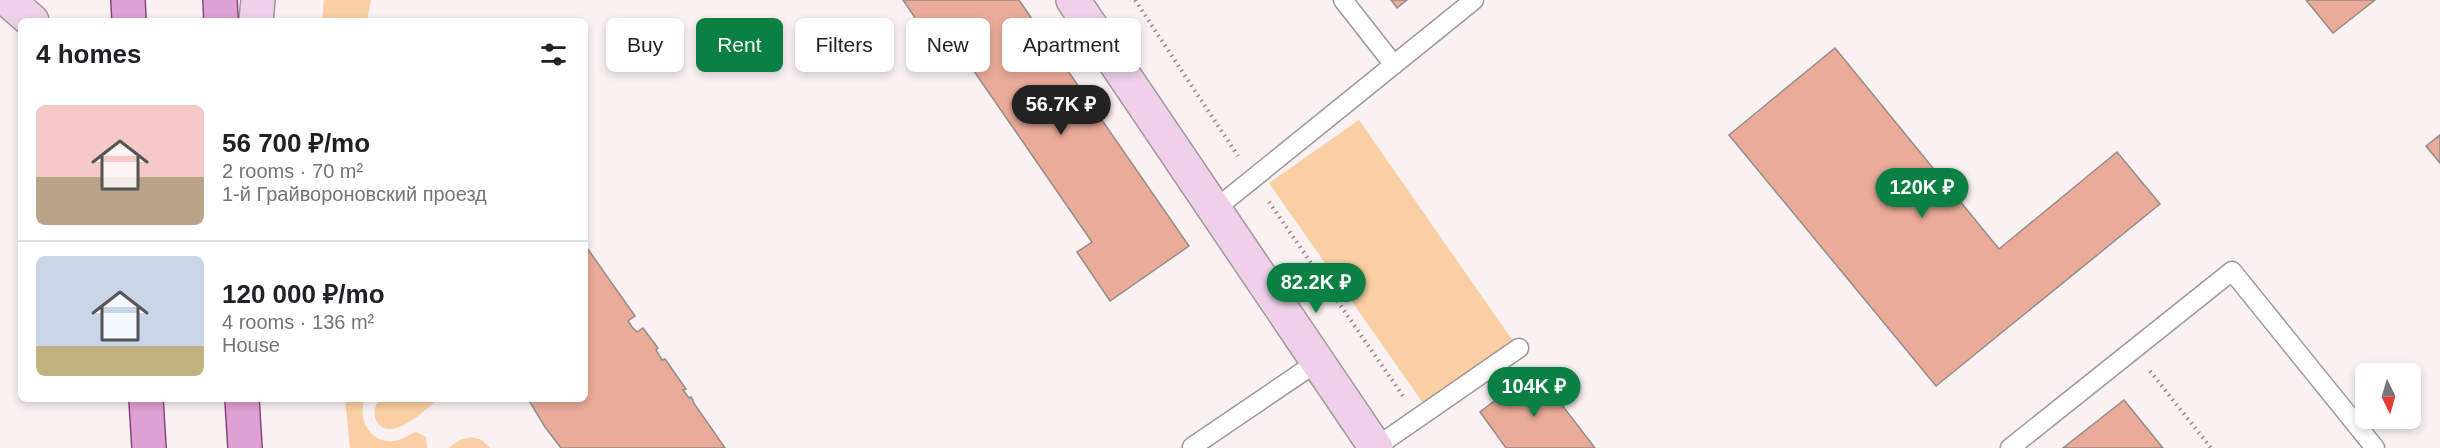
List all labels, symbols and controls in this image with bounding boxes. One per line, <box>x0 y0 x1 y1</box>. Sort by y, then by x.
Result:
chip: Buy <box>606 18 684 72</box>
chip: Rent <box>696 18 783 72</box>
chip: Filters <box>795 18 894 72</box>
chip: New <box>906 18 990 72</box>
chip: Apartment <box>1002 18 1141 72</box>
icon: filters <box>537 38 570 71</box>
text: 4 homes <box>36 39 142 69</box>
pin: 56.7K ₽ <box>1006 85 1116 136</box>
text: 56.7K ₽ <box>1026 93 1096 115</box>
text: 56 700 ₽/mo <box>222 128 370 158</box>
icon: home <box>84 129 156 201</box>
text: 2 rooms · 70 m² <box>222 160 363 182</box>
pin: 120K ₽ <box>1873 168 1971 219</box>
text: 120K ₽ <box>1889 176 1955 198</box>
text: 1-й Грайвороновский проезд <box>222 183 487 205</box>
pin: 82.2K ₽ <box>1261 263 1371 314</box>
text: 82.2K ₽ <box>1281 271 1351 293</box>
text: 120 000 ₽/mo <box>222 279 385 309</box>
icon: home <box>84 280 156 352</box>
text: 4 rooms · 136 m² <box>222 311 374 333</box>
text: House <box>222 334 280 356</box>
north arrow <box>2355 363 2421 429</box>
map controls <box>2355 363 2421 429</box>
pin: 104K ₽ <box>1485 367 1583 418</box>
text: 104K ₽ <box>1501 375 1567 397</box>

